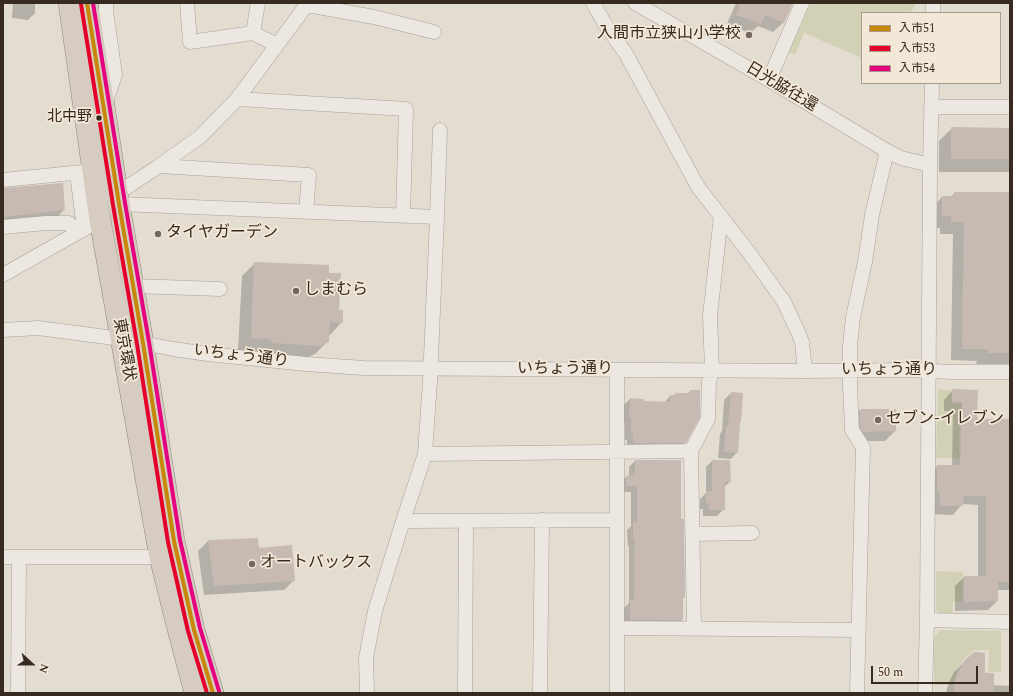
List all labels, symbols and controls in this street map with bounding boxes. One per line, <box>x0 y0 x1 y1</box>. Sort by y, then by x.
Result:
legend <box>861 12 1001 84</box>
text: 入市51 <box>899 19 935 38</box>
place label: 入間市立狭山小学校 <box>597 25 741 45</box>
marker: 入間市立狭山小学校 <box>744 30 754 40</box>
text: 入市53 <box>899 39 935 58</box>
street label: 日光脇往還 <box>742 59 820 117</box>
text: 入市54 <box>899 59 935 78</box>
place label: 北中野 <box>47 109 92 127</box>
marker: 北中野 <box>94 113 104 123</box>
place label: タイヤガーデン <box>166 224 278 244</box>
marker: タイヤガーデン <box>153 229 163 239</box>
place label: しまむら <box>304 281 368 301</box>
marker: しまむら <box>291 286 301 296</box>
street label: 東京環状 <box>108 317 138 383</box>
street label: いちょう通り <box>192 342 290 372</box>
street label: いちょう通り <box>517 360 613 380</box>
street label: いちょう通り <box>841 361 937 381</box>
place label: セブン-イレブン <box>886 410 1004 430</box>
marker: セブン-イレブン <box>873 415 883 425</box>
place label: オートバックス <box>260 554 372 574</box>
marker: オートバックス <box>247 559 257 569</box>
north arrow <box>12 644 52 684</box>
scale bar <box>873 658 980 684</box>
text: N <box>34 661 53 676</box>
text: 50 m <box>878 663 903 682</box>

